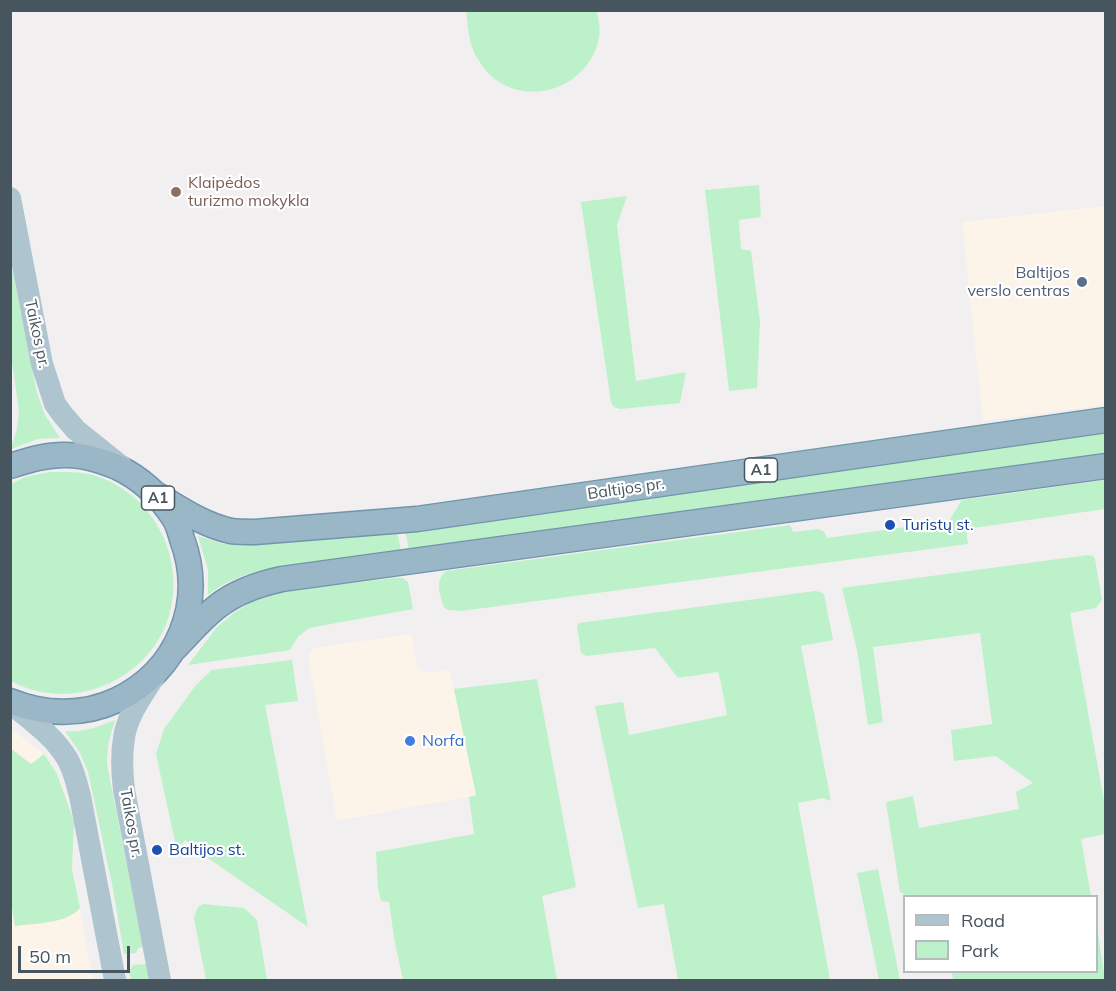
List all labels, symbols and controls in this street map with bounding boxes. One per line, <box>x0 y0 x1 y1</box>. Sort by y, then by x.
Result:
place label: Klaipėdos turizmo mokykla <box>188 173 309 211</box>
marker: Klaipėdos turizmo mokykla <box>169 185 183 199</box>
place label: Baltijos verslo centras <box>967 263 1070 301</box>
marker: Baltijos verslo centras <box>1075 275 1089 289</box>
street label: Taikos pr. <box>20 298 54 370</box>
road number: A1 <box>744 458 777 482</box>
street label: Baltijos pr. <box>586 474 666 504</box>
road number: A1 <box>142 486 174 510</box>
place label: Turistų st. <box>902 515 974 535</box>
marker: Turistų st. <box>883 518 897 532</box>
place label: Norfa <box>422 731 464 751</box>
marker: Norfa <box>403 734 417 748</box>
street label: Taikos pr. <box>115 787 147 859</box>
place label: Baltijos st. <box>169 840 245 860</box>
marker: Baltijos st. <box>150 843 164 857</box>
legend <box>903 895 1098 973</box>
text: Road <box>961 909 1005 932</box>
scale bar <box>21 934 134 972</box>
text: Park <box>961 939 999 962</box>
text: 50 m <box>29 945 71 968</box>

